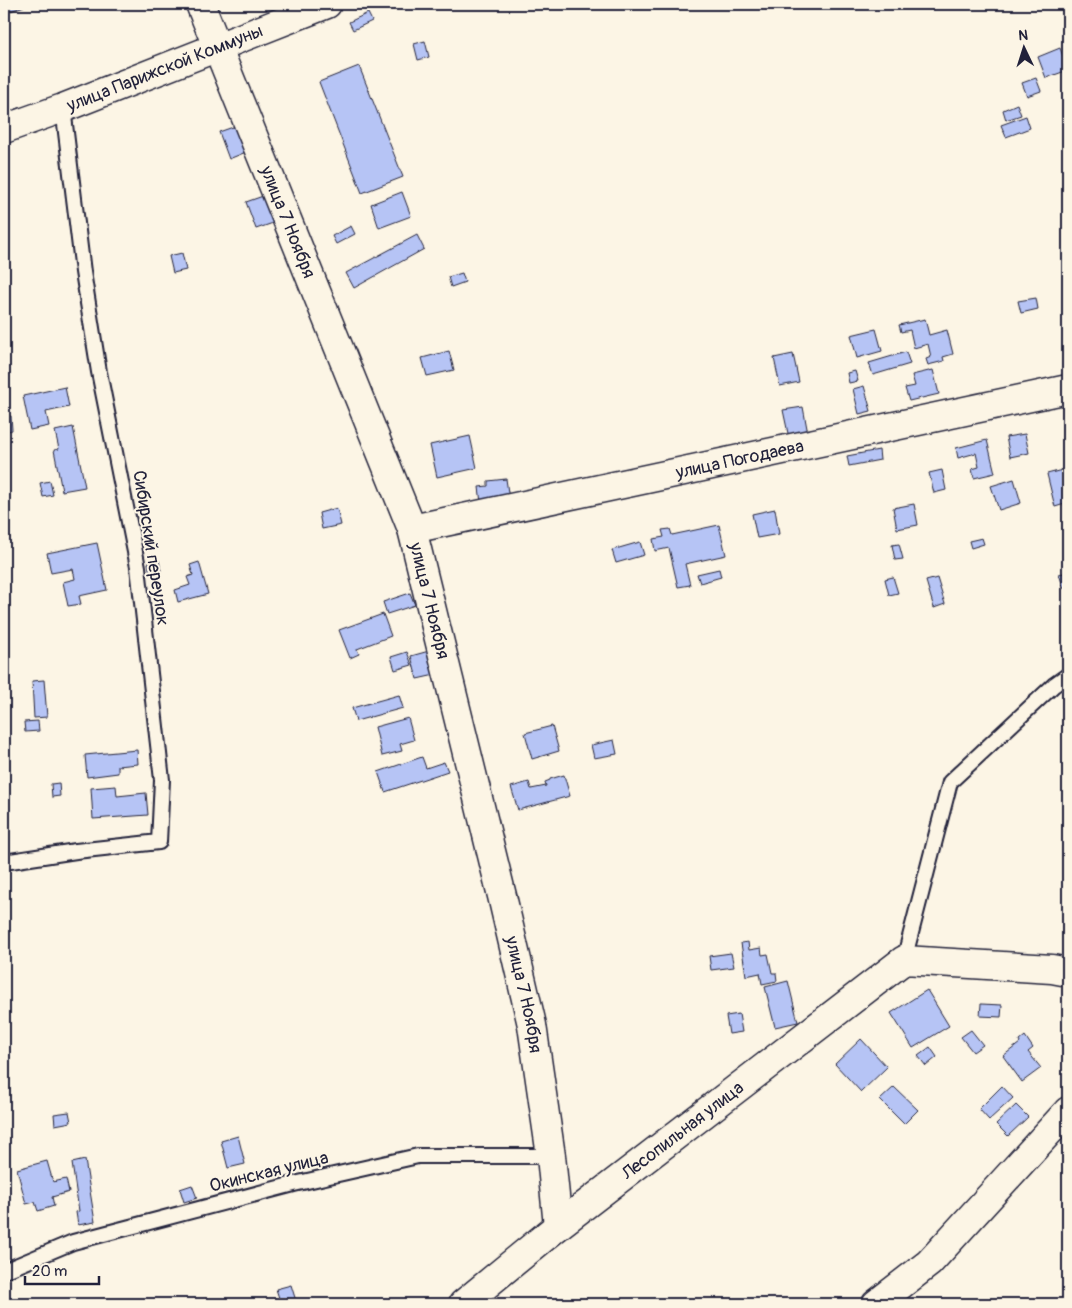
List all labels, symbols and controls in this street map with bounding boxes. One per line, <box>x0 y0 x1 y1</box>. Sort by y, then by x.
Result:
street label: улица Парижской Коммуны <box>63 19 266 117</box>
north arrow <box>1000 22 1050 72</box>
text: N <box>1018 27 1028 44</box>
street label: улица 7 Ноября <box>255 161 321 281</box>
street label: улица Погодаева <box>673 434 806 484</box>
street label: Сибирский переулок <box>127 469 175 627</box>
street label: улица 7 Ноября <box>404 539 455 661</box>
street label: улица 7 Ноября <box>500 933 547 1054</box>
street label: Лесопильная улица <box>616 1076 748 1185</box>
street label: Окинская улица <box>207 1146 331 1198</box>
scale bar <box>25 1253 99 1285</box>
text: 20 m <box>32 1262 67 1281</box>

